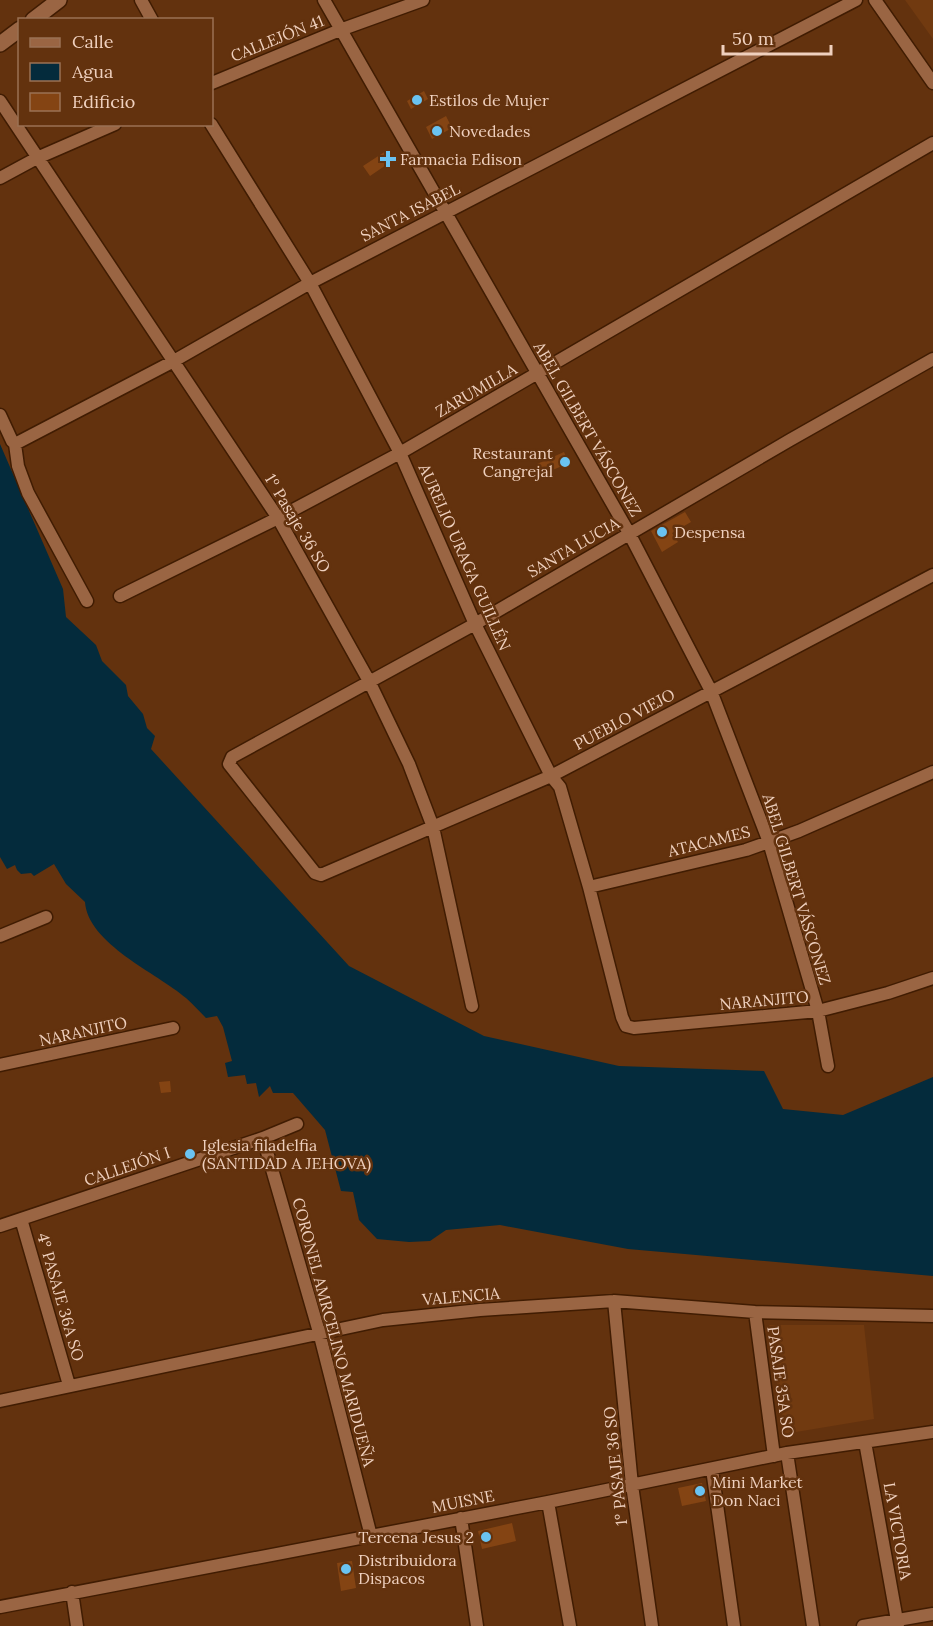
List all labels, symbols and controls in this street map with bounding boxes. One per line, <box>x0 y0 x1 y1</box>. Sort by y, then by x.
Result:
street label: CALLEJÓN 41 <box>227 10 327 66</box>
legend <box>18 18 213 126</box>
scale bar <box>723 18 831 56</box>
text: 50 m <box>732 27 774 50</box>
text: Calle <box>72 30 114 53</box>
text: Agua <box>71 60 113 83</box>
text: Edificio <box>72 90 135 113</box>
place label: Estilos de Mujer <box>429 90 549 110</box>
marker: Estilos de Mujer <box>410 93 424 107</box>
place label: Novedades <box>449 121 530 141</box>
marker: Novedades <box>430 124 444 138</box>
place label: Farmacia Edison <box>400 149 522 169</box>
marker: Farmacia Edison <box>381 152 395 166</box>
street label: SANTA ISABEL <box>357 178 463 246</box>
street label: ABEL GILBERT VÁSCONEZ <box>529 337 646 520</box>
street label: ZARUMILLA <box>432 358 521 421</box>
place label: Restaurant Cangrejal <box>472 443 554 481</box>
marker: Restaurant Cangrejal <box>558 455 572 469</box>
street label: AURELIO URAGA GUILLÉN <box>414 460 515 654</box>
street label: 1º Pasaje 36 SO <box>261 470 335 576</box>
street label: SANTA LUCIA <box>523 512 623 581</box>
place label: Despensa <box>674 522 746 542</box>
marker: Despensa <box>655 525 669 539</box>
street label: PUEBLO VIEJO <box>570 684 678 754</box>
street label: ABEL GILBERT VÁSCONEZ <box>758 790 836 987</box>
street label: ATACAMES <box>665 821 752 861</box>
street label: NARANJITO <box>719 986 809 1014</box>
street label: NARANJITO <box>37 1012 129 1050</box>
place label: Iglesia filadelfia (SANTIDAD A JEHOVA) <box>202 1135 371 1174</box>
street label: CALLEJÓN I <box>81 1142 173 1190</box>
marker: Iglesia filadelfia (SANTIDAD A JEHOVA) <box>183 1147 197 1161</box>
street label: CORONEL AMRCELINO MARIDUEÑA <box>288 1195 380 1470</box>
street label: 4° PASAJE 36A SO <box>33 1231 89 1363</box>
street label: VALENCIA <box>420 1283 502 1309</box>
street label: PASAJE 35A SO <box>763 1325 799 1439</box>
street label: 1° PASAJE 36 SO <box>599 1405 631 1527</box>
place label: Mini Market Don Naci <box>712 1472 803 1510</box>
street label: LA VICTORIA <box>880 1481 917 1582</box>
marker: Mini Market Don Naci <box>693 1484 707 1498</box>
street label: MUISNE <box>430 1485 496 1517</box>
place label: Tercena Jesus 2 <box>358 1527 474 1547</box>
marker: Tercena Jesus 2 <box>479 1530 493 1544</box>
place label: Distribuidora Dispacos <box>358 1550 457 1588</box>
marker: Distribuidora Dispacos <box>339 1562 353 1576</box>

